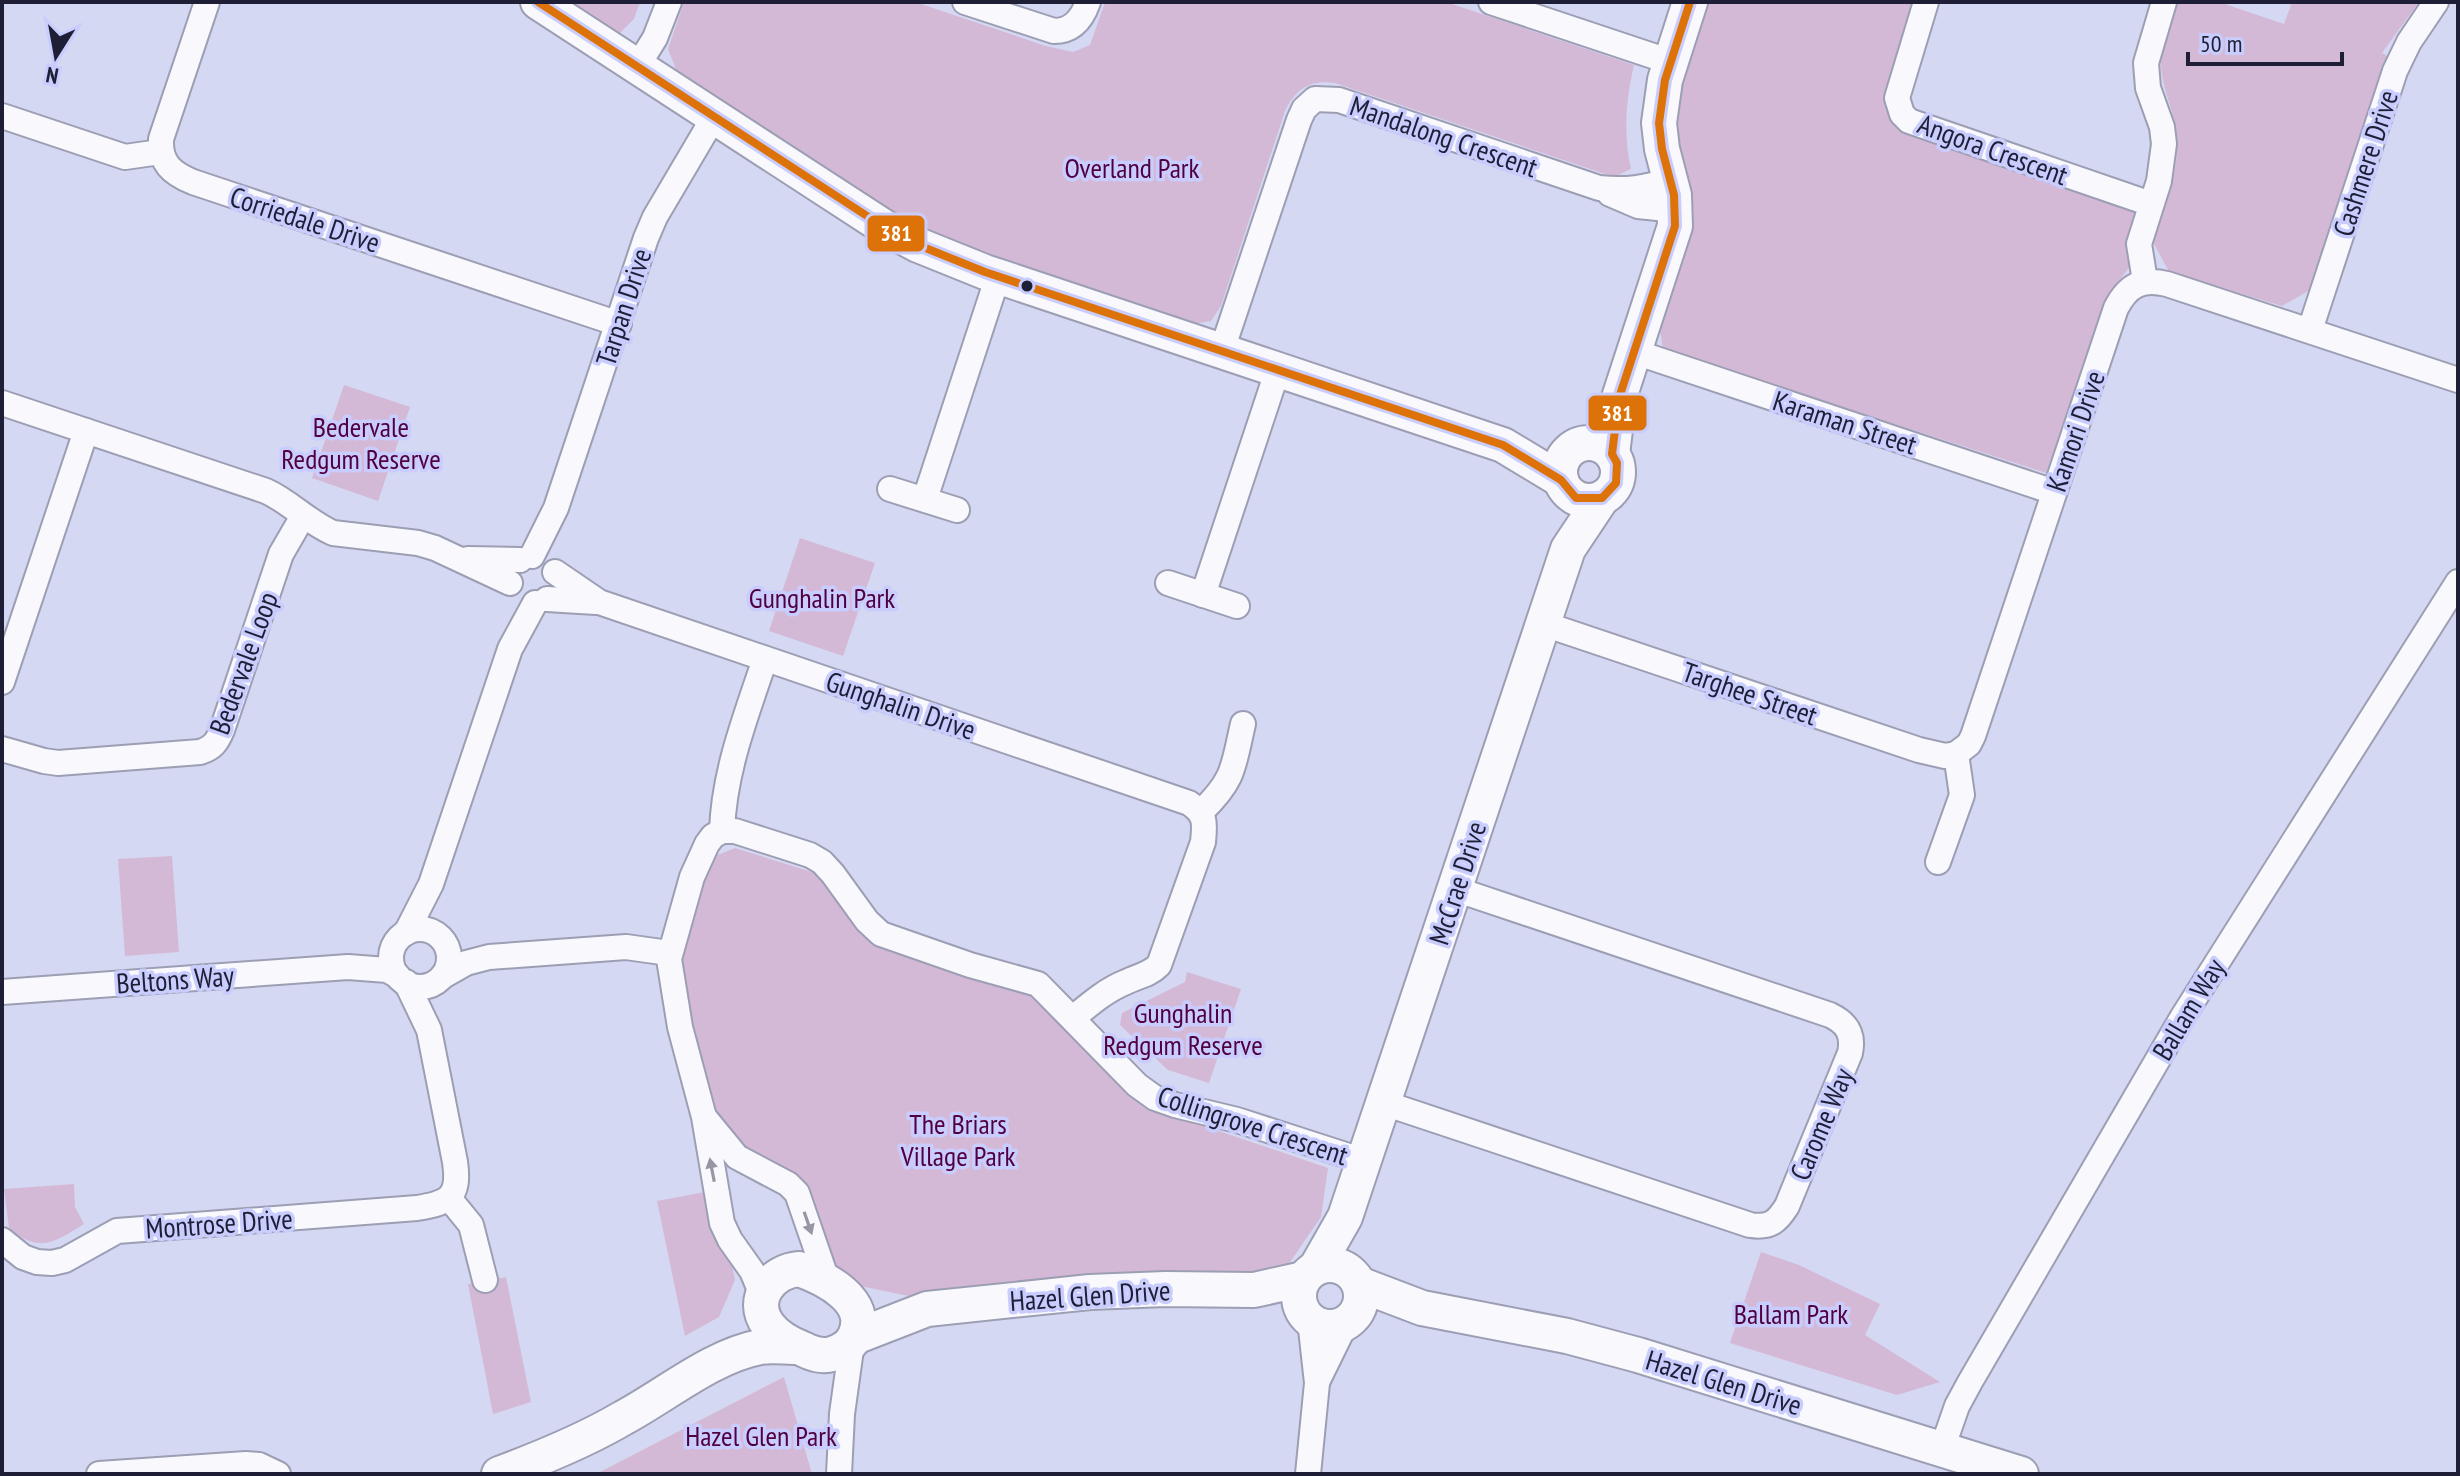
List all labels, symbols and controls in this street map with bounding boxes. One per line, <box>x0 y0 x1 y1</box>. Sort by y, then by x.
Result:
north arrow <box>16 16 96 96</box>
scale bar <box>2188 16 2342 66</box>
text: 50 m <box>2200 28 2242 59</box>
text: N <box>44 61 61 91</box>
street label: Cashmere Drive <box>2324 85 2406 241</box>
street label: Mandalong Crescent <box>1345 87 1543 185</box>
street label: Angora Crescent <box>1913 105 2073 193</box>
park label: Overland Park <box>1065 149 1200 186</box>
street label: Corriedale Drive <box>225 177 385 261</box>
line badge: 381 <box>866 214 926 253</box>
text: 381 <box>880 219 912 247</box>
street label: Tarpan Drive <box>587 244 659 370</box>
unlabelled marker <box>1019 278 1035 294</box>
street label: Kamori Drive <box>2037 366 2113 496</box>
street label: Karaman Street <box>1768 381 1922 463</box>
line badge: 381 <box>1587 394 1648 432</box>
text: 381 <box>1601 399 1633 427</box>
park label: Bedervale Redgum Reserve <box>281 408 441 477</box>
park label: Gunghalin Park <box>749 579 895 616</box>
street label: Bedervale Loop <box>200 587 286 739</box>
street label: Targhee Street <box>1678 653 1823 733</box>
street label: Gunghalin Drive <box>821 662 981 748</box>
street label: McCrae Drive <box>1420 817 1494 949</box>
street label: Ballam Way <box>2143 951 2233 1067</box>
street label: Beltons Way <box>115 956 235 1002</box>
park label: Gunghalin Redgum Reserve <box>1103 994 1263 1063</box>
street label: Carome Way <box>1781 1062 1861 1186</box>
street label: Collingrove Crescent <box>1153 1077 1353 1173</box>
park label: The Briars Village Park <box>900 1105 1015 1174</box>
one-way arrow <box>705 1157 718 1182</box>
street label: Montrose Drive <box>144 1199 294 1247</box>
one-way arrow <box>803 1211 815 1235</box>
street label: Hazel Glen Drive <box>1008 1271 1172 1319</box>
park label: Ballam Park <box>1734 1295 1848 1332</box>
street label: Hazel Glen Drive <box>1642 1341 1806 1423</box>
park label: Hazel Glen Park <box>685 1417 837 1454</box>

